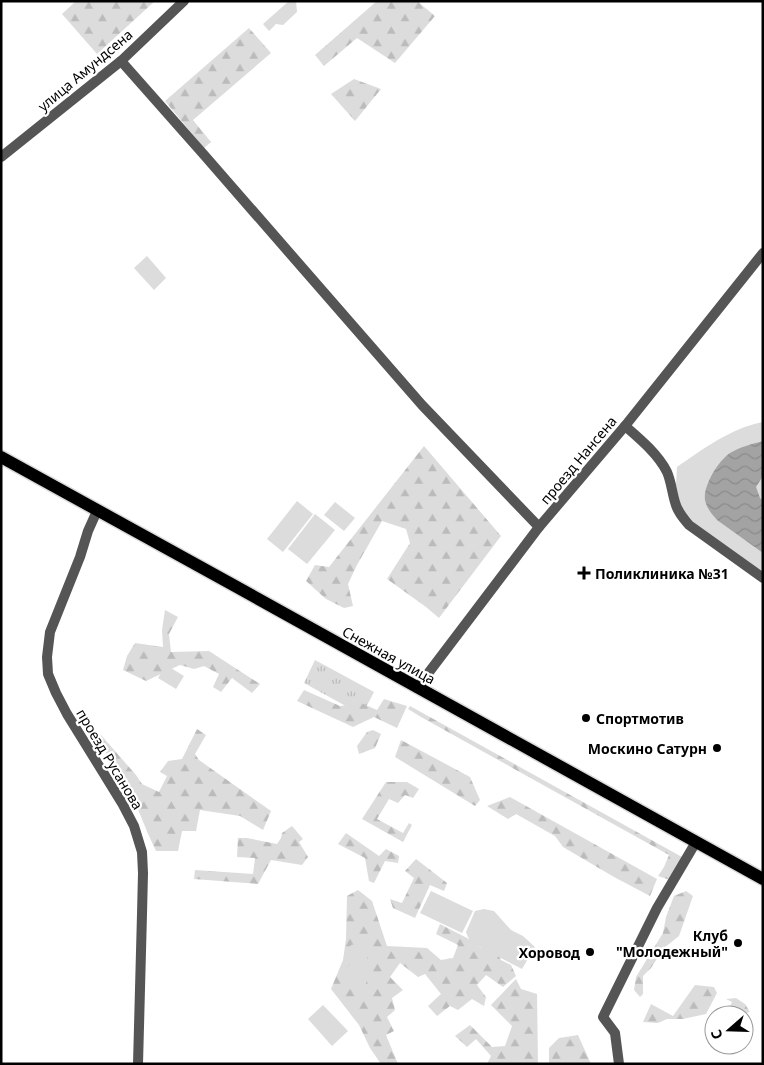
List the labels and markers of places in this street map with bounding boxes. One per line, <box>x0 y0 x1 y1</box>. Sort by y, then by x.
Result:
place label: Поликлиника №31 <box>595 564 729 583</box>
marker: Поликлиника №31 <box>577 566 591 580</box>
place label: Спортмотив <box>596 709 684 728</box>
marker: Спортмотив <box>580 712 592 724</box>
place label: Москино Сатурн <box>588 739 707 758</box>
marker: Москино Сатурн <box>711 742 723 754</box>
place label: Клуб "Молодежный" <box>616 926 728 961</box>
marker: Клуб "Молодежный" <box>732 937 744 949</box>
place label: Хоровод <box>519 943 580 962</box>
marker: Хоровод <box>584 946 596 958</box>

